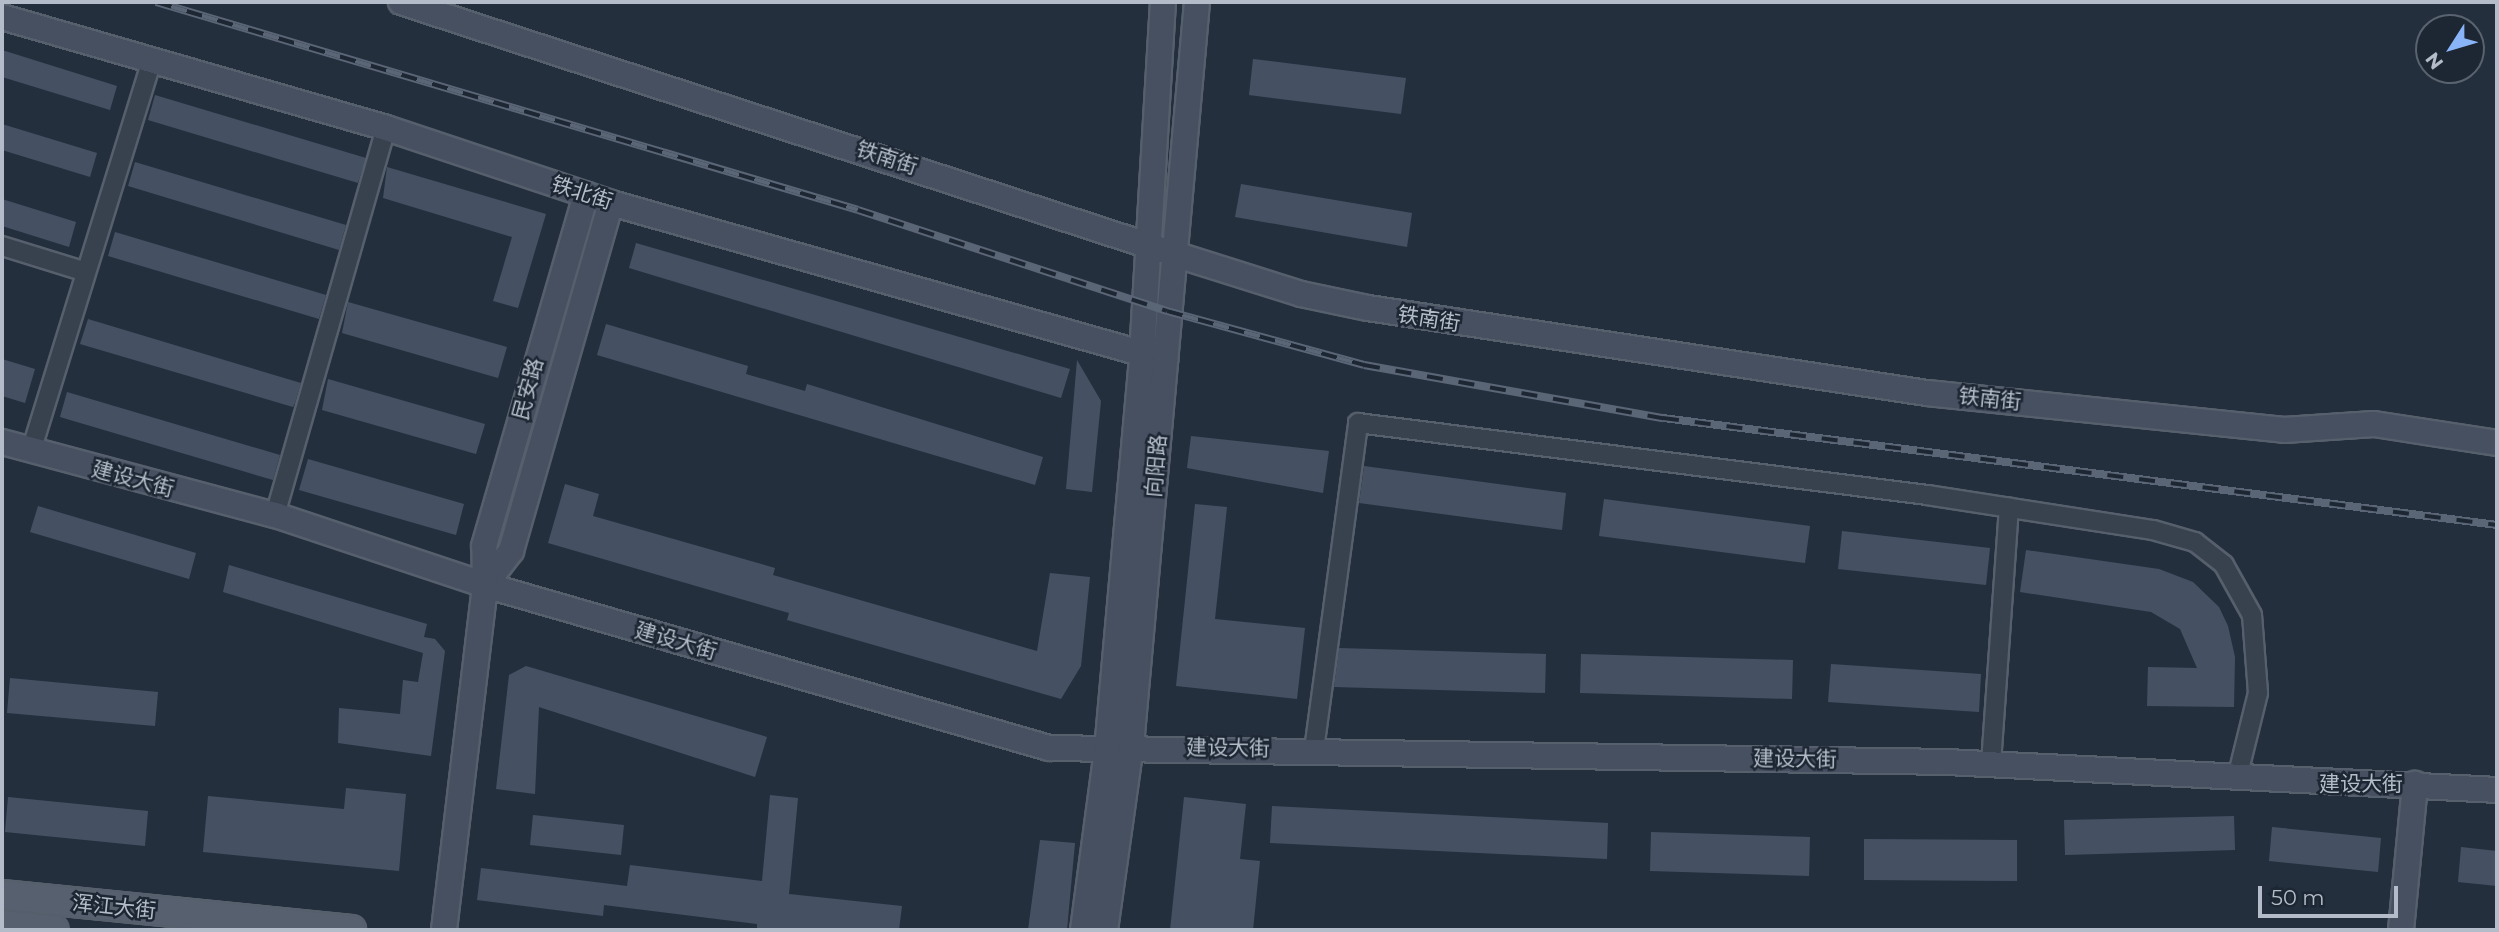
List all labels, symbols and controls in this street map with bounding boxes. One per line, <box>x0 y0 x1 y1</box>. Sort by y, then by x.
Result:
north arrow <box>2415 14 2485 84</box>
text: N <box>2421 48 2448 74</box>
street label: 铁南街 <box>853 136 921 180</box>
street label: 铁北街 <box>548 171 616 215</box>
street label: 铁南街 <box>1396 302 1462 336</box>
street label: 民安路 <box>508 355 548 423</box>
street label: 铁南街 <box>1957 383 2023 415</box>
street label: 向阳路 <box>1141 434 1171 498</box>
street label: 建设大街 <box>89 456 177 502</box>
street label: 建设大街 <box>632 617 720 665</box>
street label: 建设大街 <box>1186 735 1270 761</box>
street label: 建设大街 <box>1753 746 1837 772</box>
street label: 建设大街 <box>2319 771 2403 797</box>
scale bar <box>2261 872 2401 916</box>
text: 50 m <box>2271 885 2325 910</box>
street label: 浑江大街 <box>71 890 157 924</box>

